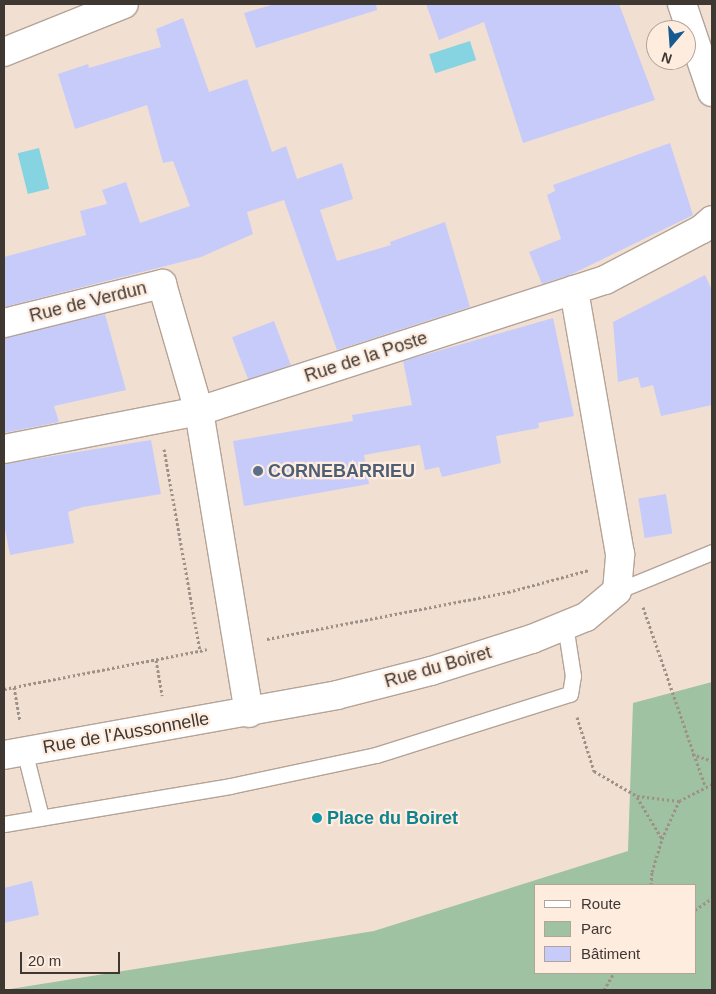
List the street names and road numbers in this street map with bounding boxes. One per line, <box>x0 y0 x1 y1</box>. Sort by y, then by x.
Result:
street label: Rue de Verdun <box>27 277 149 327</box>
street label: Rue de la Poste <box>302 327 430 387</box>
street label: Rue du Boiret <box>382 641 494 693</box>
street label: Rue de l'Aussonnelle <box>41 708 211 758</box>

